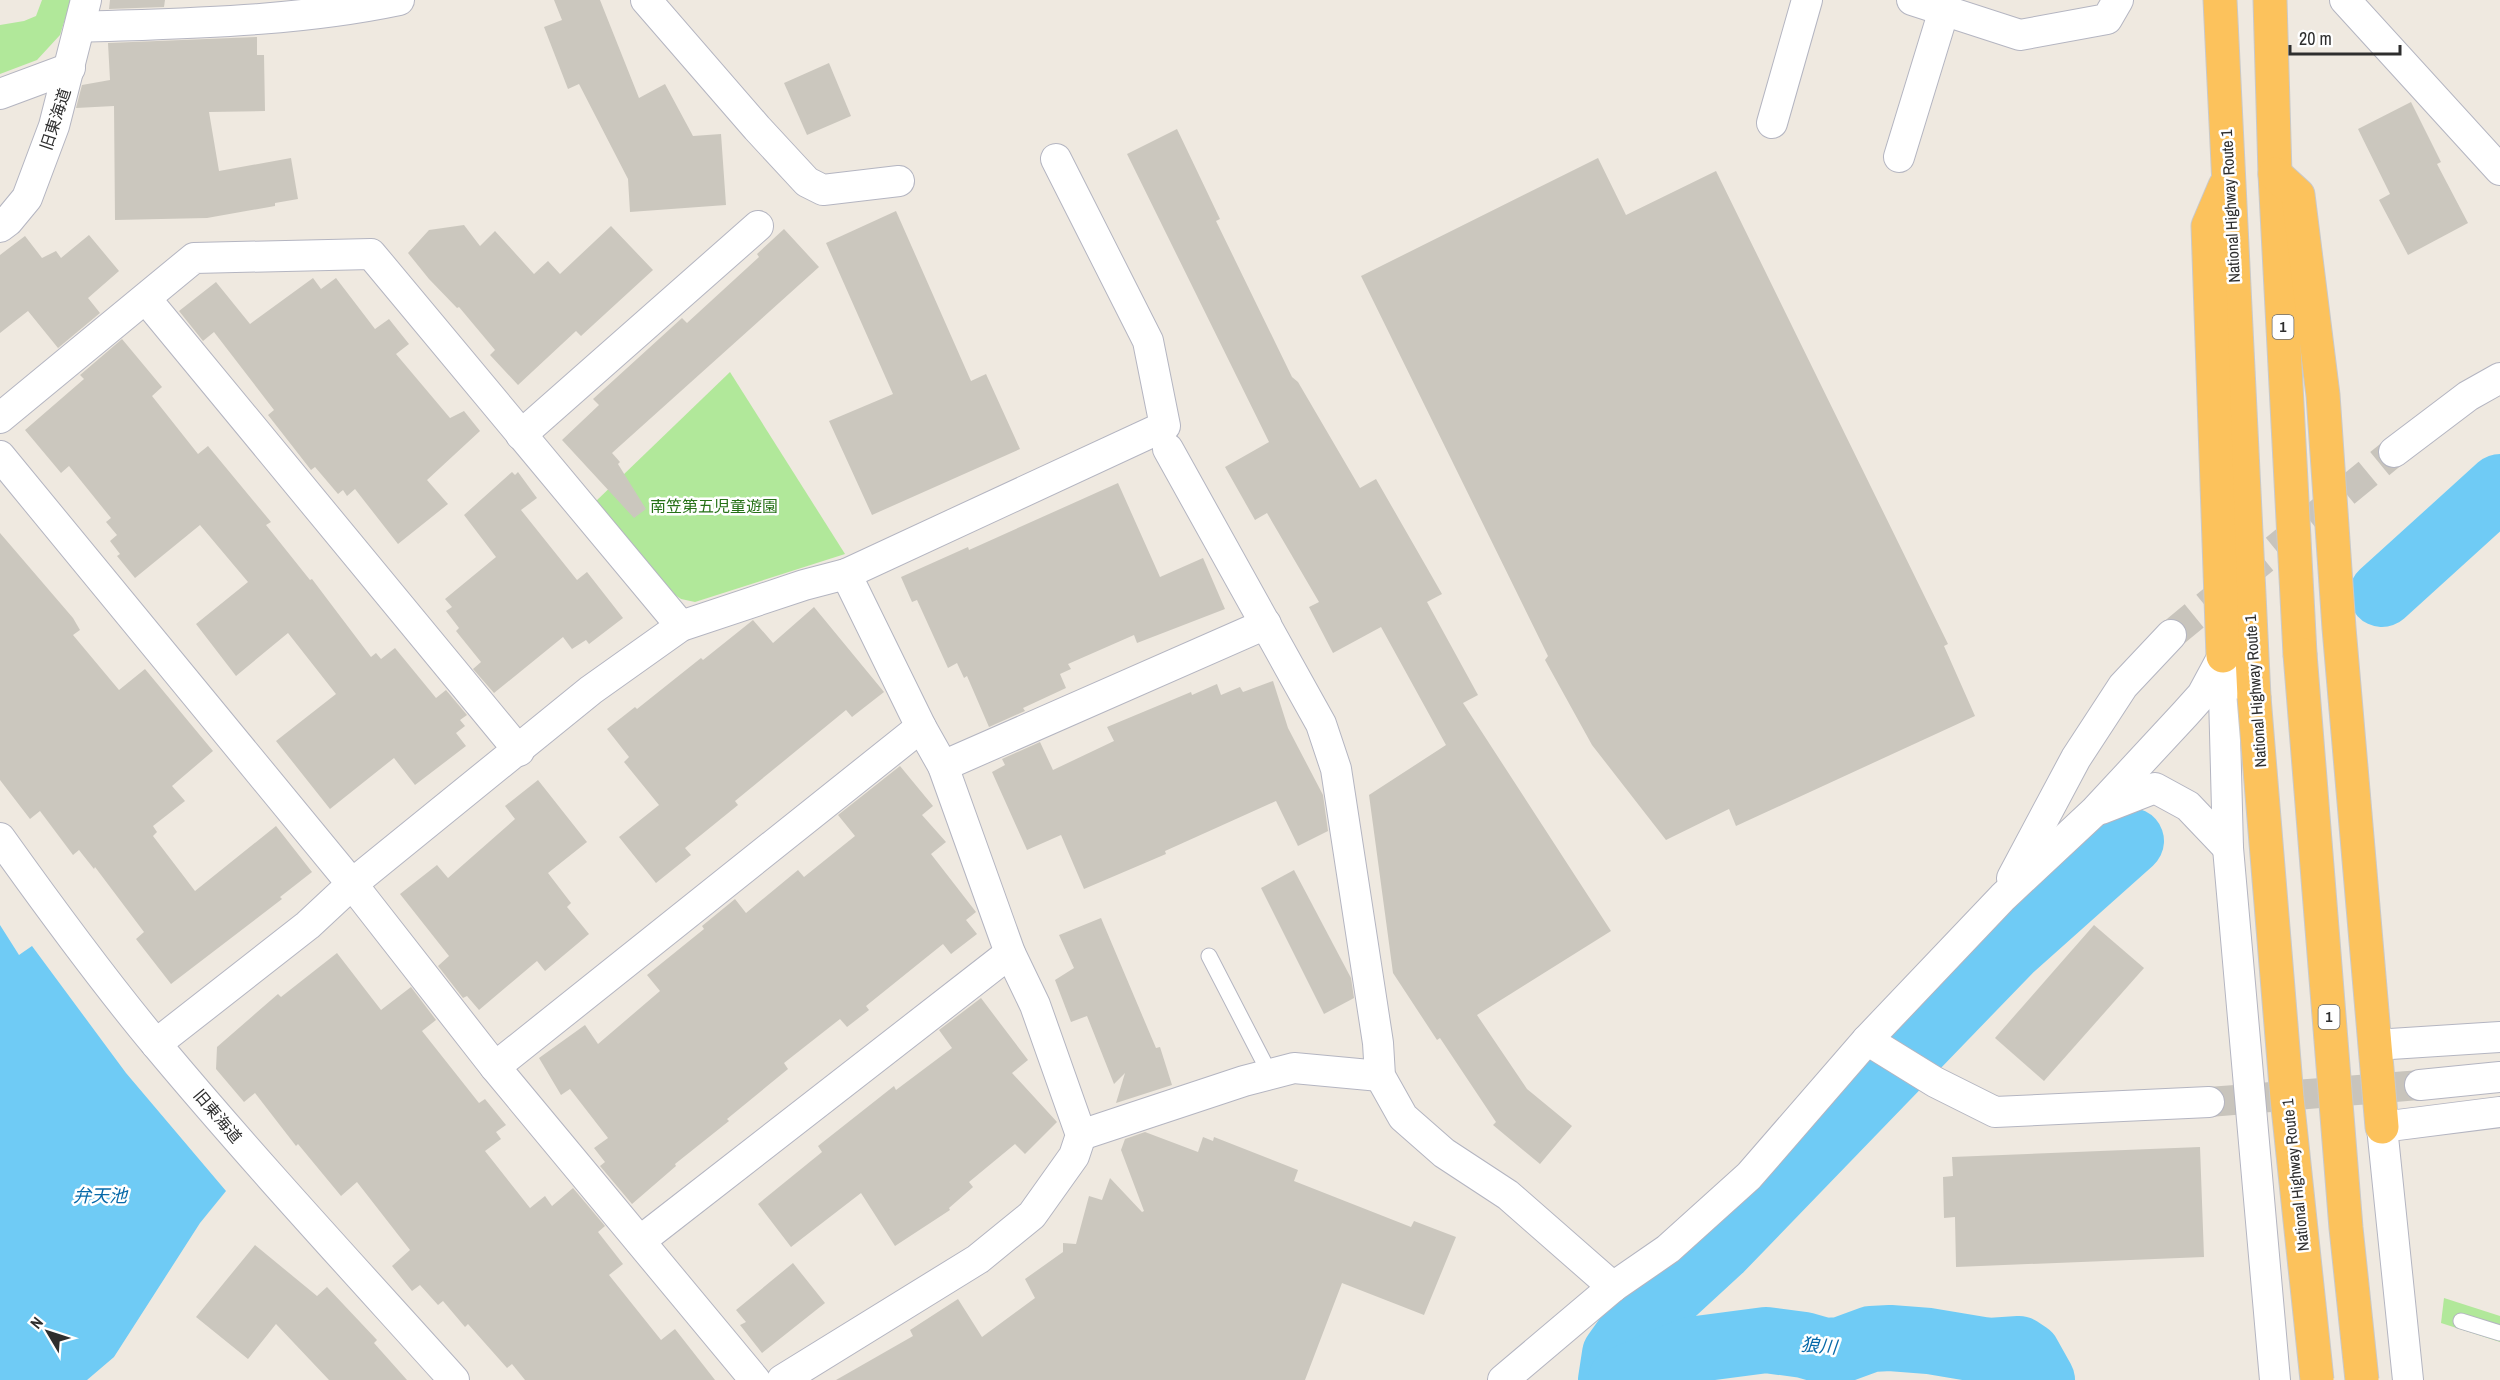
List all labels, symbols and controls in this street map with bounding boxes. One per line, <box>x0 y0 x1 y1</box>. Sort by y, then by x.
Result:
scale bar <box>2290 18 2400 56</box>
text: 20 m <box>2299 26 2332 51</box>
street label: 旧東海道 <box>35 85 75 153</box>
street label: National Highway Route 1 <box>2215 128 2245 283</box>
road number: 1 <box>2272 315 2294 339</box>
park label: 南笠第五児童遊園 <box>650 495 778 517</box>
street label: National Highway Route 1 <box>2239 613 2271 768</box>
road number: 1 <box>2318 1005 2340 1029</box>
street label: 旧東海道 <box>189 1084 247 1148</box>
street label: National Highway Route 1 <box>2276 1097 2314 1252</box>
water label: 弁天池 <box>73 1183 129 1208</box>
north arrow <box>18 1302 78 1362</box>
text: N <box>25 1312 48 1333</box>
water label: 狼川 <box>1800 1331 1840 1360</box>

